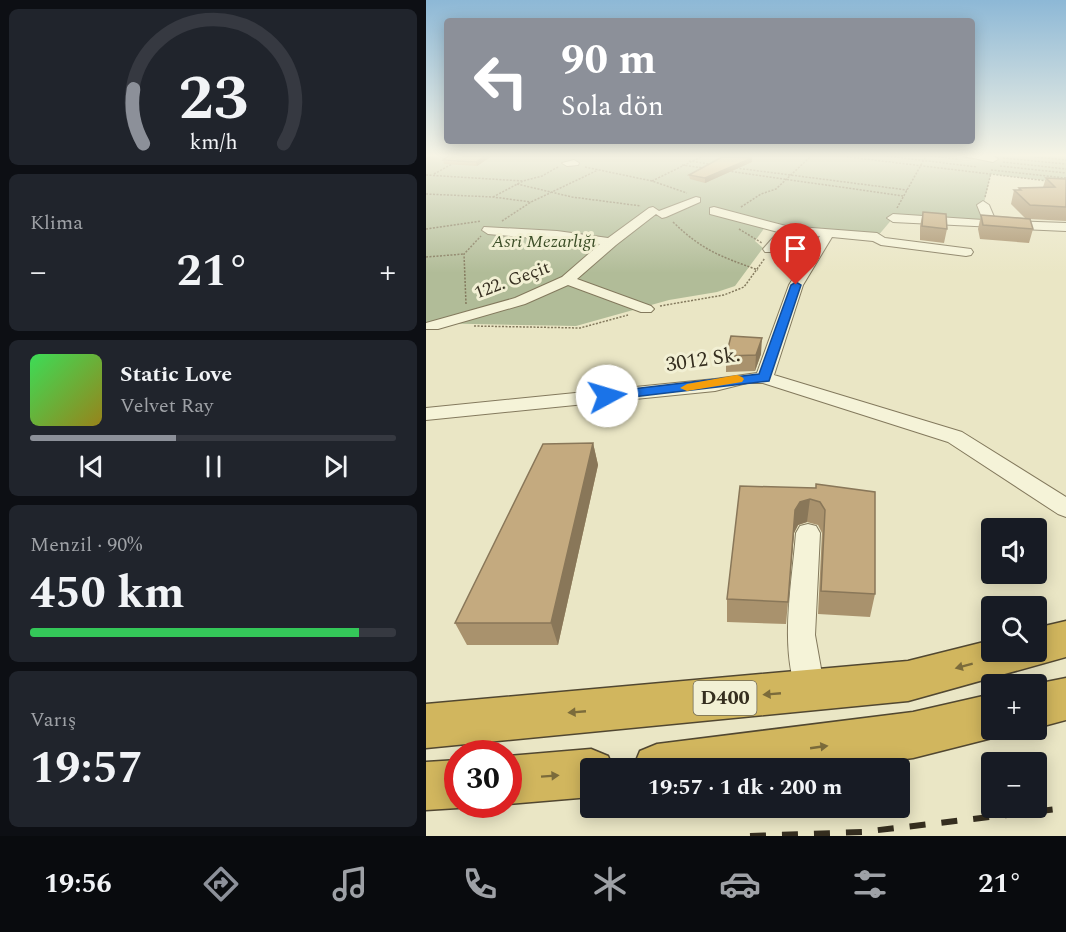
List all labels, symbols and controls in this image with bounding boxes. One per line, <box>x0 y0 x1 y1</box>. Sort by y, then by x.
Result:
text: 90 m <box>561 29 656 92</box>
icon: left <box>462 42 540 120</box>
text: 23 <box>178 52 248 147</box>
text: Sola dön <box>561 86 664 128</box>
text: km/h <box>189 127 237 160</box>
text: Klima <box>30 208 83 238</box>
pin <box>770 223 821 285</box>
park label: Asri Mezarlığı <box>491 228 596 255</box>
icon: arrive <box>779 232 812 265</box>
text: 21° <box>177 237 250 306</box>
text: − <box>30 247 47 297</box>
text: + <box>380 247 396 297</box>
street label: 122. Geçit <box>470 254 554 306</box>
street label: 3012 Sk. <box>664 339 742 381</box>
text: Static Love <box>120 358 232 391</box>
position arrow <box>575 364 639 428</box>
text: Velvet Ray <box>120 391 213 421</box>
icon: previous <box>75 450 108 483</box>
icon: pause <box>197 450 230 483</box>
icon: next <box>319 450 352 483</box>
map controls <box>981 518 1047 818</box>
button: sound <box>981 518 1047 584</box>
text: Menzil · 90% <box>30 530 142 560</box>
text: 450 km <box>30 559 185 628</box>
button: search <box>981 596 1047 662</box>
one-way arrow <box>955 662 973 672</box>
button: + <box>981 674 1047 740</box>
road number: D400 <box>694 681 756 715</box>
one-way arrow <box>762 689 781 699</box>
text: Varış <box>30 705 76 735</box>
one-way arrow <box>568 707 587 717</box>
text: 19:57 <box>30 734 143 803</box>
speed limit sign: 30 <box>444 740 522 818</box>
one-way arrow <box>810 743 829 752</box>
button: − <box>981 752 1047 818</box>
text: 19:57 · 1 dk · 200 m <box>648 771 842 804</box>
one-way arrow <box>540 772 559 781</box>
text: 19:56 <box>44 863 112 905</box>
icon: directions <box>200 863 242 905</box>
icon: music <box>329 863 371 905</box>
icon: phone <box>459 863 501 905</box>
icon: climate <box>589 863 631 905</box>
icon: car <box>719 863 761 905</box>
icon: filters <box>849 863 891 905</box>
text: 21° <box>978 863 1022 905</box>

